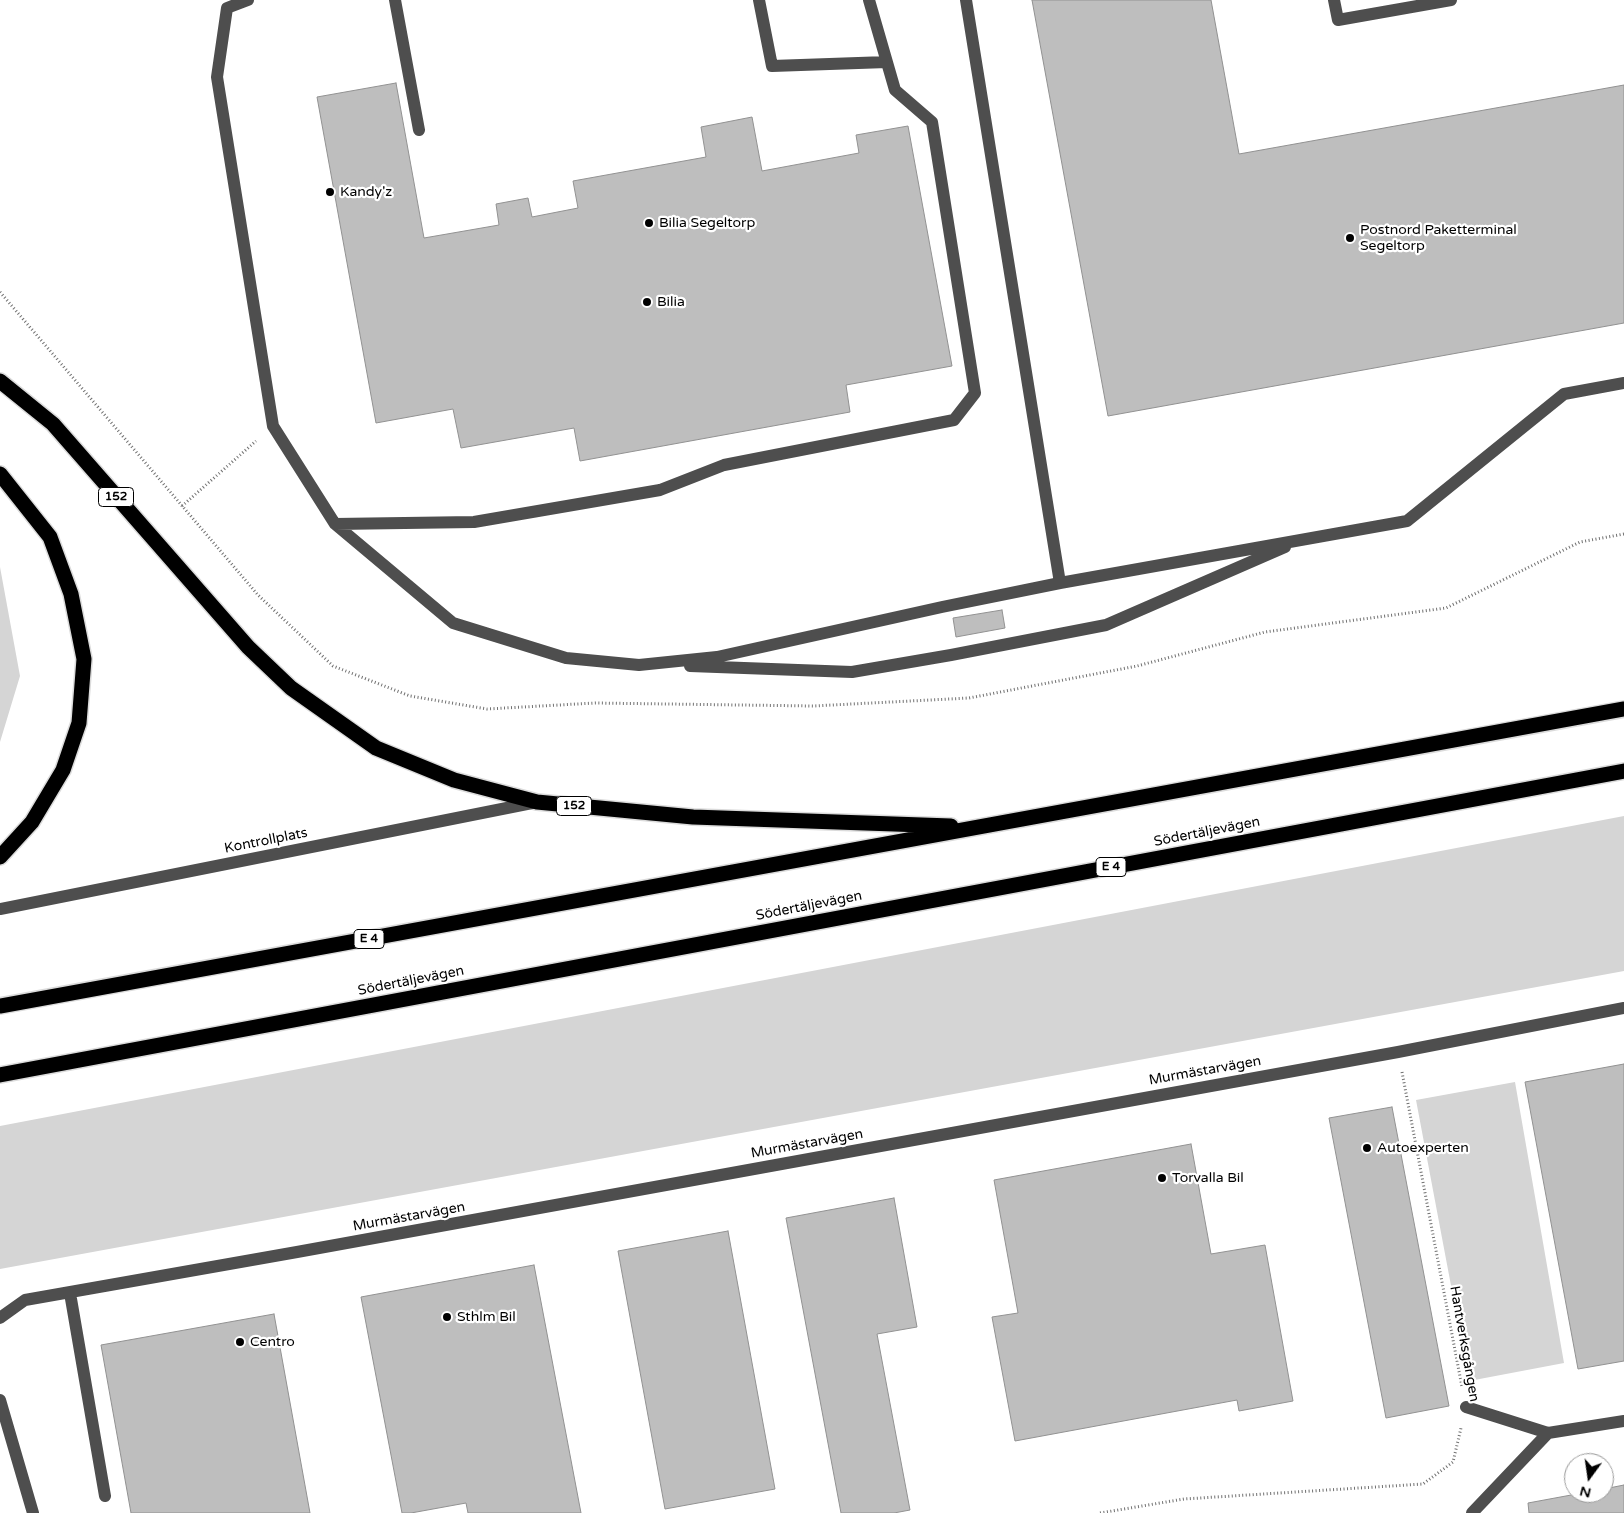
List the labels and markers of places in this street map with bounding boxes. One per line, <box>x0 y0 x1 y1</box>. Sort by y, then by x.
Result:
place label: Kandy'z <box>340 184 392 200</box>
marker: Kandy'z <box>324 186 336 198</box>
place label: Bilia Segeltorp <box>659 215 755 231</box>
marker: Bilia Segeltorp <box>643 217 655 229</box>
place label: Postnord Paketterminal Segeltorp <box>1360 222 1517 254</box>
marker: Postnord Paketterminal Segeltorp <box>1344 232 1356 244</box>
place label: Bilia <box>657 294 685 310</box>
marker: Bilia <box>641 296 653 308</box>
place label: Autoexperten <box>1377 1140 1469 1156</box>
marker: Autoexperten <box>1361 1142 1373 1154</box>
place label: Torvalla Bil <box>1172 1170 1244 1186</box>
marker: Torvalla Bil <box>1156 1172 1168 1184</box>
place label: Sthlm Bil <box>457 1309 516 1325</box>
marker: Sthlm Bil <box>441 1311 453 1323</box>
place label: Centro <box>250 1334 295 1350</box>
marker: Centro <box>234 1336 246 1348</box>

